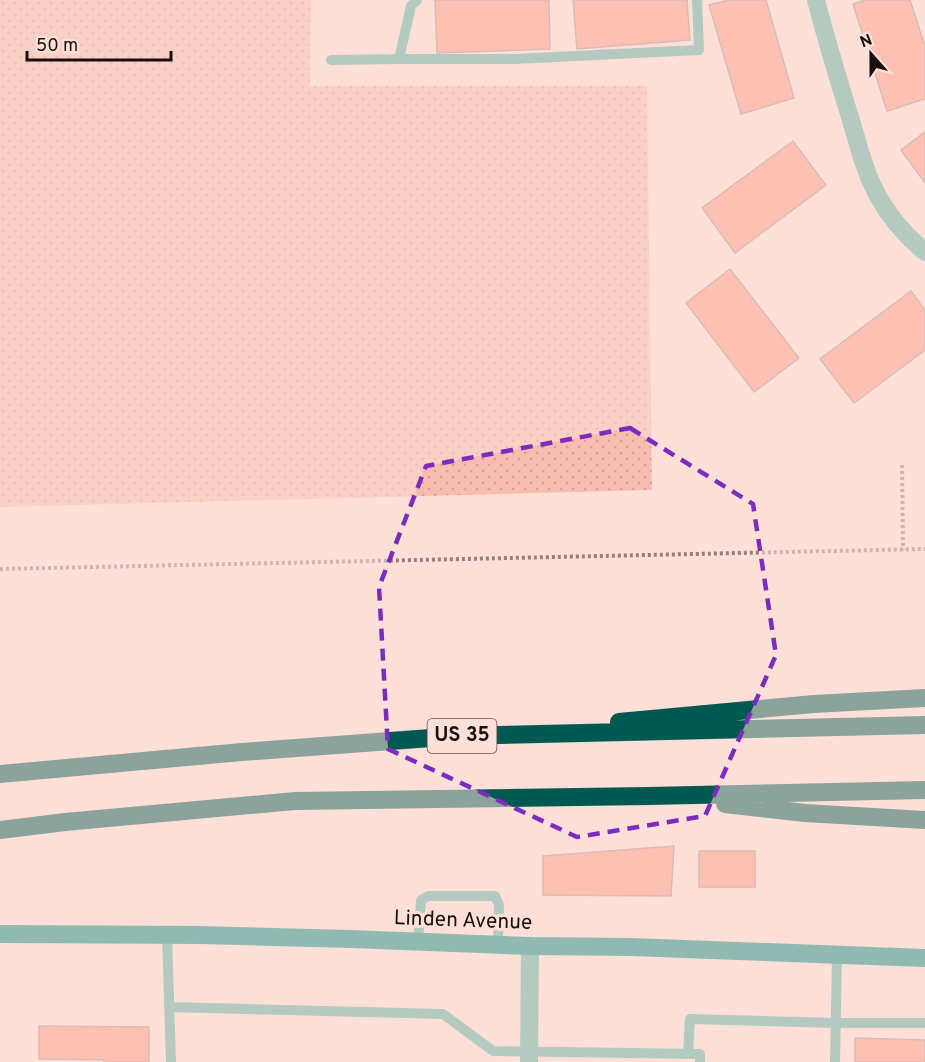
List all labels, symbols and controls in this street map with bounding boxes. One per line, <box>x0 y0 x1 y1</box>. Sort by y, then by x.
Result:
scale bar <box>27 24 171 62</box>
north arrow <box>841 24 901 84</box>
text: N <box>857 30 875 53</box>
text: 50 m <box>36 35 78 58</box>
road number: US 35 <box>428 719 496 753</box>
street label: Linden Avenue <box>393 905 533 937</box>

